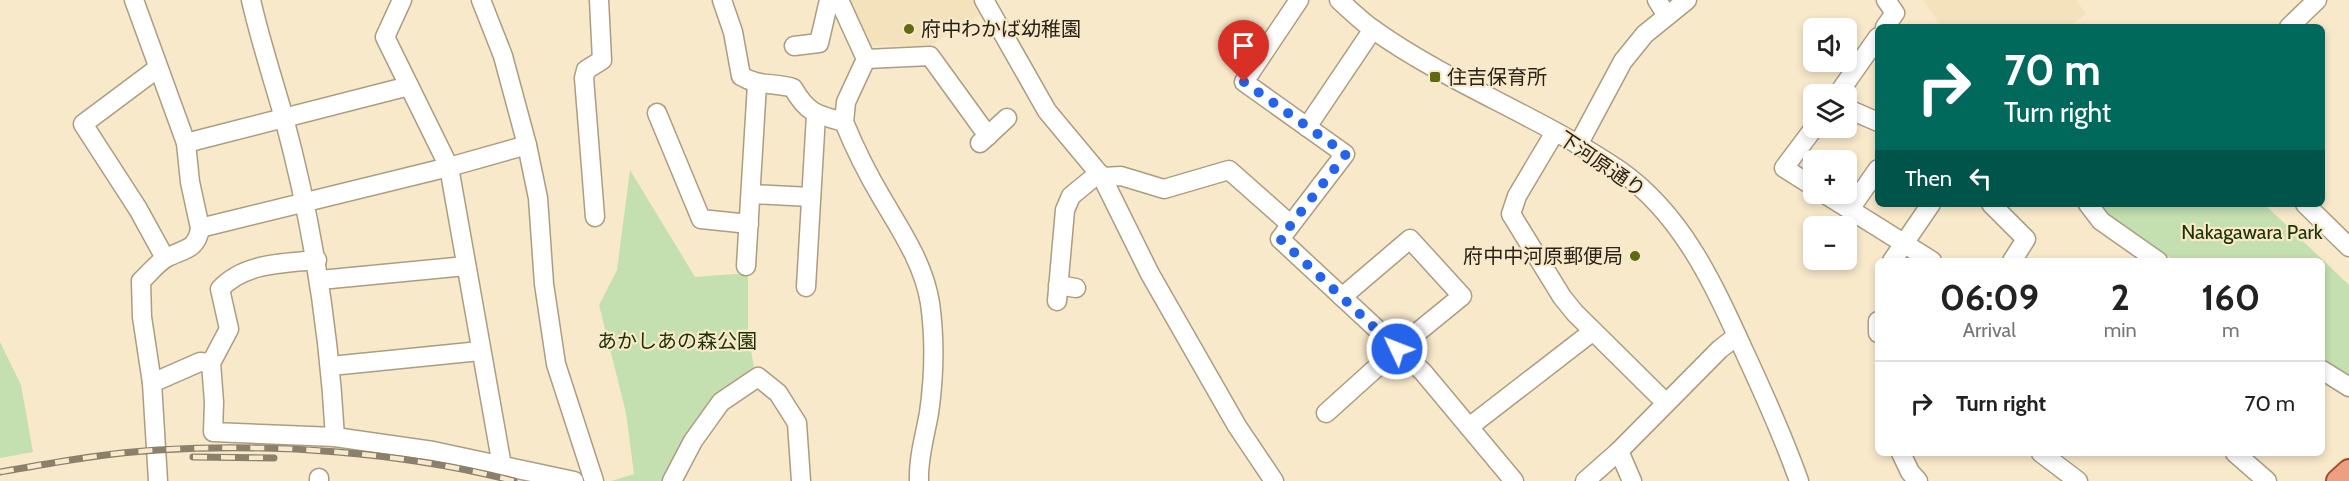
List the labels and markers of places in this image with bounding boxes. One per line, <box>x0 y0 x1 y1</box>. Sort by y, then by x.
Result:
place label: 府中わかば幼稚園 <box>921 17 1081 41</box>
pin <box>1218 20 1269 82</box>
marker: 府中わかば幼稚園 <box>902 22 916 36</box>
place label: 住吉保育所 <box>1447 65 1547 89</box>
marker: 住吉保育所 <box>1428 70 1442 84</box>
place label: 府中中河原郵便局 <box>1463 244 1623 268</box>
marker: 府中中河原郵便局 <box>1628 249 1642 263</box>

